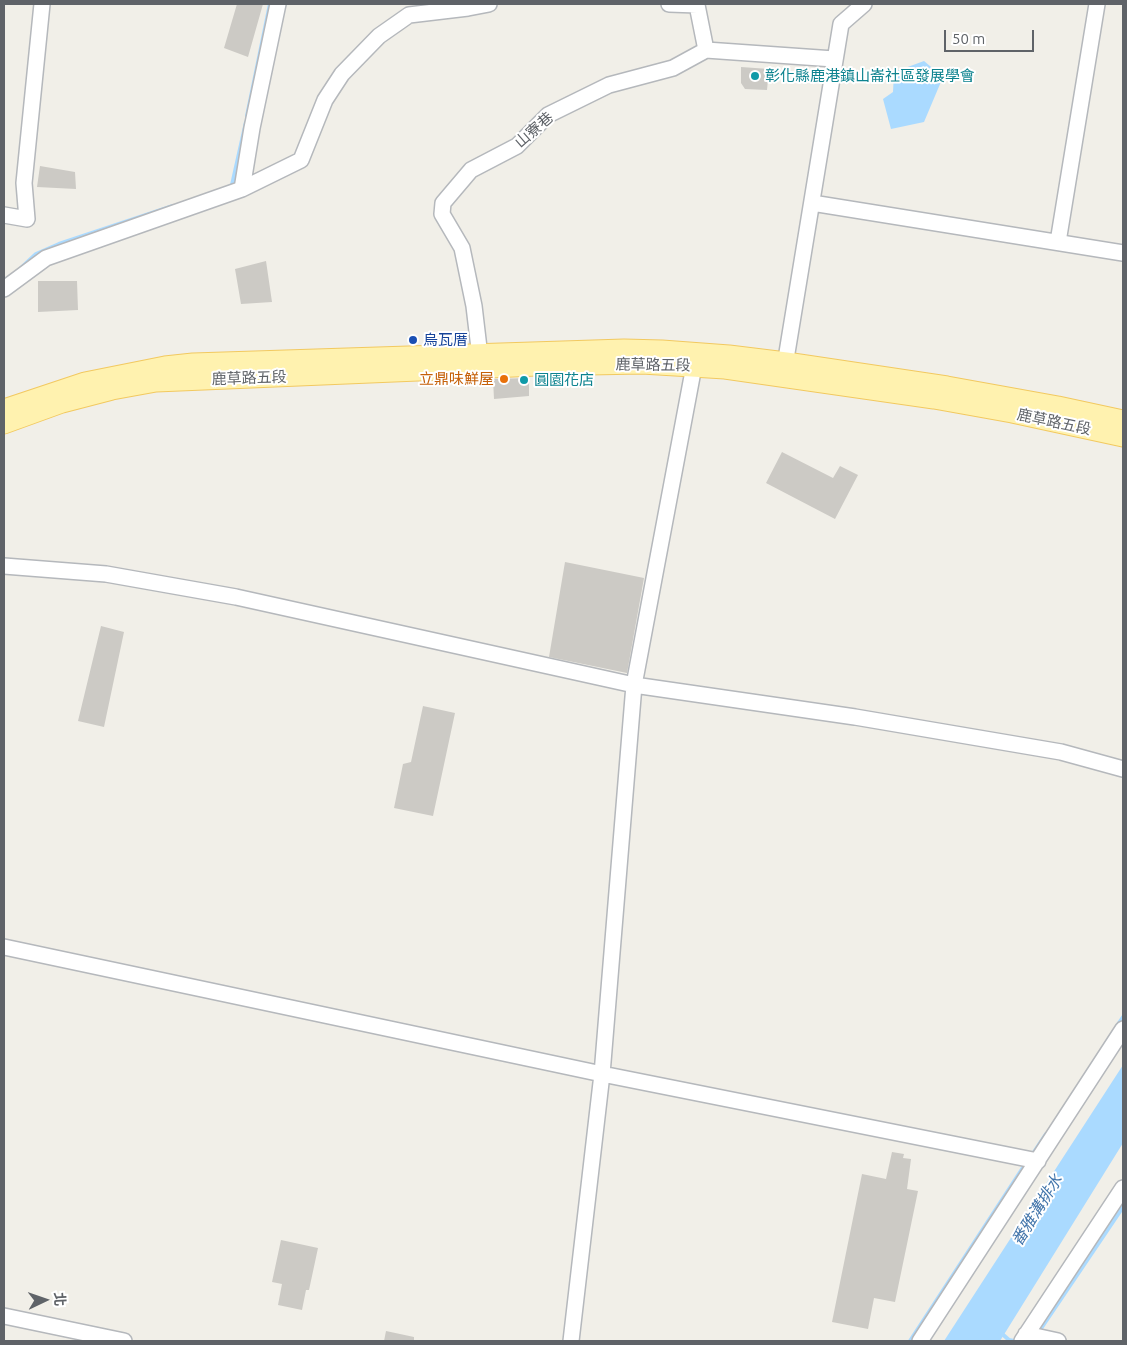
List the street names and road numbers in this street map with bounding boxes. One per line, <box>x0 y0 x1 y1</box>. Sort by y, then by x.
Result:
street label: 山寮巷 <box>511 108 557 152</box>
street label: 鹿草路五段 <box>615 355 691 375</box>
street label: 鹿草路五段 <box>211 368 287 388</box>
street label: 鹿草路五段 <box>1015 405 1093 439</box>

